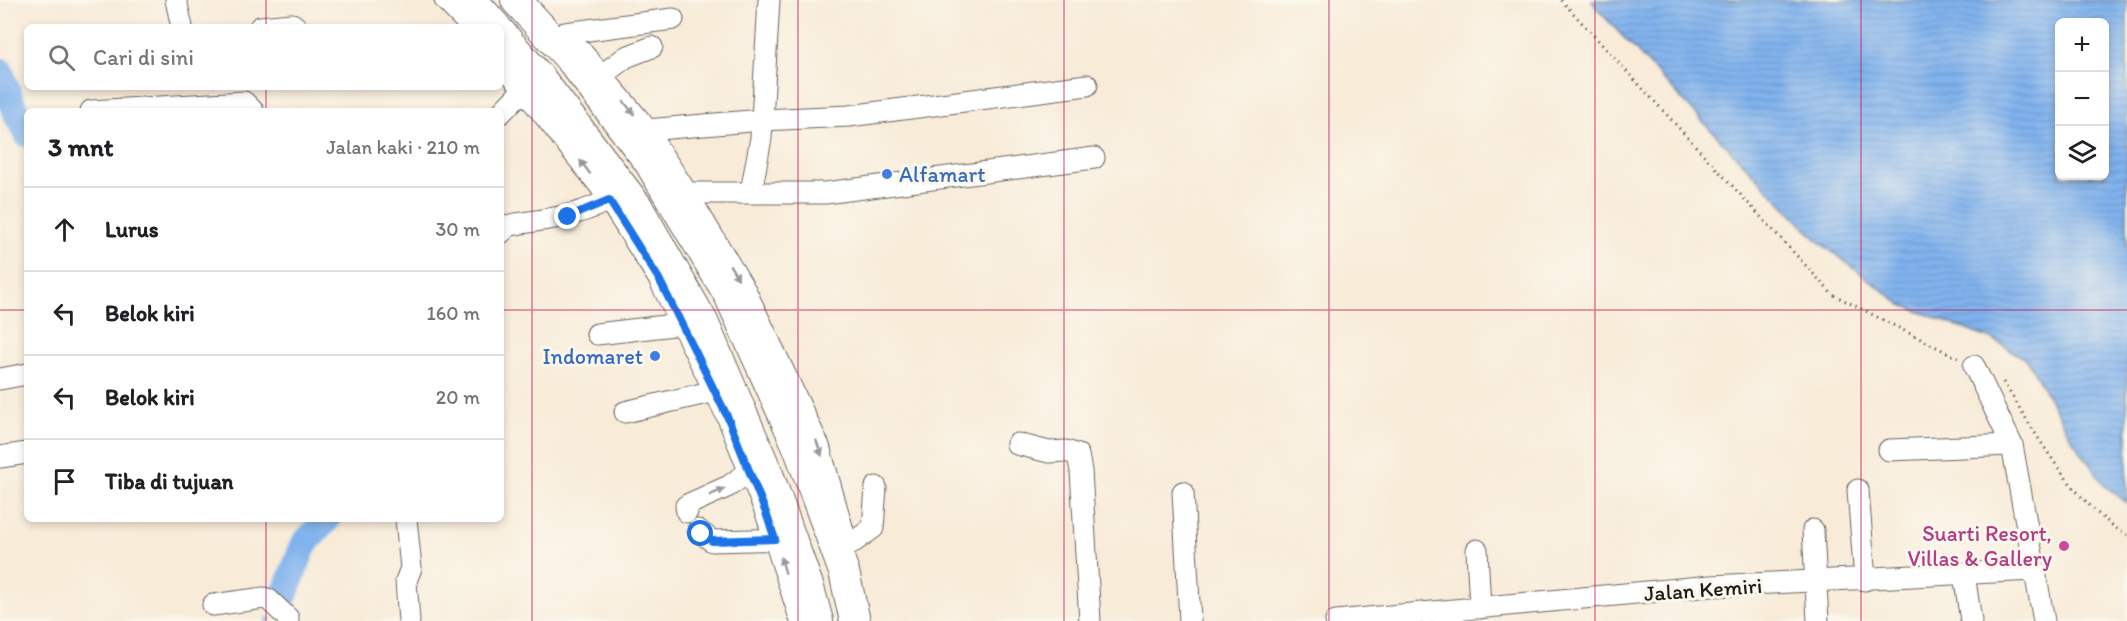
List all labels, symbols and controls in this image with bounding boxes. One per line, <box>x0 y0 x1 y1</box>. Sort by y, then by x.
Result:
map controls <box>2055 18 2109 180</box>
button: + <box>2055 18 2109 72</box>
search box <box>24 24 504 90</box>
icon: search <box>45 41 78 74</box>
text: Cari di sini <box>93 44 194 71</box>
button: − <box>2055 72 2109 126</box>
one-way arrow <box>623 100 636 116</box>
button: layers <box>2055 126 2109 180</box>
text: 3 mnt <box>48 131 114 163</box>
text: Jalan kaki · 210 m <box>326 135 480 159</box>
one-way arrow <box>579 159 591 175</box>
place label: Alfamart <box>899 161 985 188</box>
marker: Alfamart <box>880 167 894 181</box>
route end <box>554 203 580 229</box>
icon: ahead <box>48 213 81 246</box>
text: Lurus <box>105 216 159 243</box>
text: 30 m <box>435 217 480 241</box>
one-way arrow <box>729 264 740 280</box>
icon: left <box>48 297 81 330</box>
text: Belok kiri <box>105 300 195 327</box>
text: 160 m <box>427 301 480 325</box>
place label: Indomaret <box>542 343 643 370</box>
marker: Indomaret <box>648 349 662 363</box>
icon: left <box>48 381 81 414</box>
text: Belok kiri <box>105 384 195 411</box>
text: 20 m <box>436 385 480 409</box>
one-way arrow <box>814 439 824 457</box>
icon: arrive <box>48 465 81 498</box>
text: Tiba di tujuan <box>105 468 234 495</box>
one-way arrow <box>708 487 726 497</box>
route start <box>687 520 713 546</box>
place label: Suarti Resort, Villas & Gallery <box>1908 520 2053 572</box>
marker: Suarti Resort, Villas & Gallery <box>2057 539 2071 553</box>
one-way arrow <box>778 556 787 574</box>
street label: Jalan Kemiri <box>1643 572 1763 607</box>

